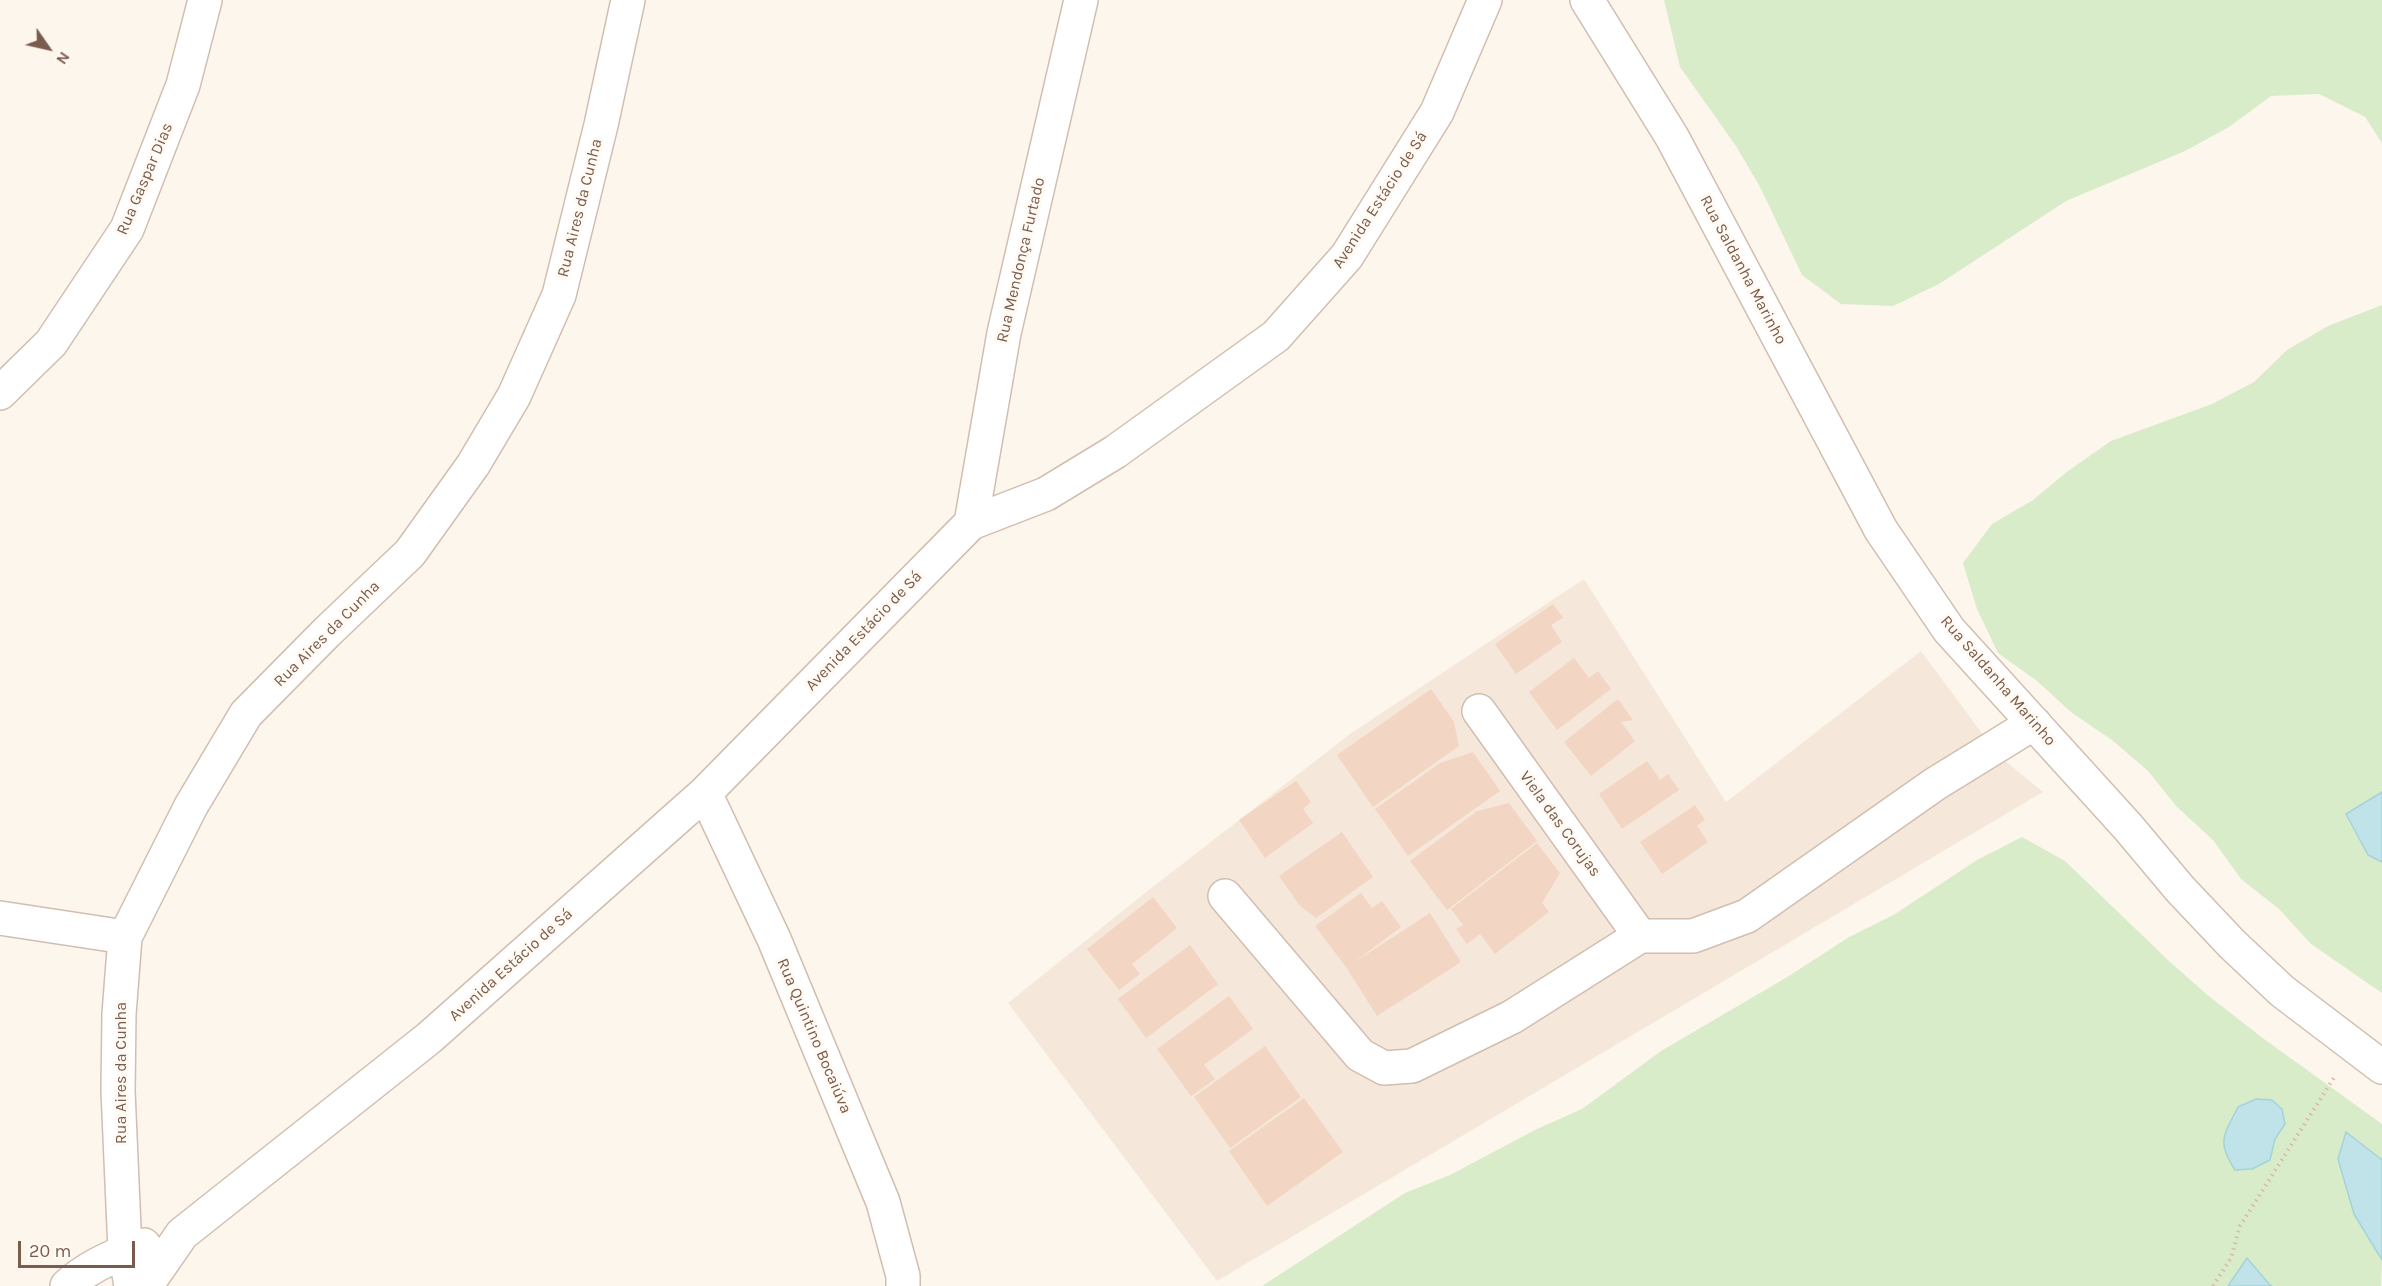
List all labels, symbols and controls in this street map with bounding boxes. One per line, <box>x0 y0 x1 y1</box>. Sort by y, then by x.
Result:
north arrow <box>18 18 78 78</box>
text: N <box>52 48 74 68</box>
street label: Rua Gaspar Dias <box>113 120 177 238</box>
street label: Avenida Estácio de Sá <box>1329 128 1431 272</box>
street label: Rua Aires da Cunha <box>554 137 606 279</box>
street label: Rua Mendonça Furtado <box>993 176 1049 344</box>
street label: Rua Saldanha Marinho <box>1696 192 1790 348</box>
street label: Avenida Estácio de Sá <box>802 567 926 695</box>
street label: Rua Aires da Cunha <box>270 577 384 691</box>
street label: Rua Saldanha Marinho <box>1936 612 2060 750</box>
street label: Viela das Corujas <box>1515 767 1605 881</box>
street label: Avenida Estácio de Sá <box>445 905 577 1025</box>
street label: Rua Quintino Bocaiúva <box>773 956 855 1116</box>
street label: Rua Aires da Cunha <box>111 1002 131 1144</box>
scale bar <box>21 1229 138 1267</box>
text: 20 m <box>29 1240 71 1262</box>

